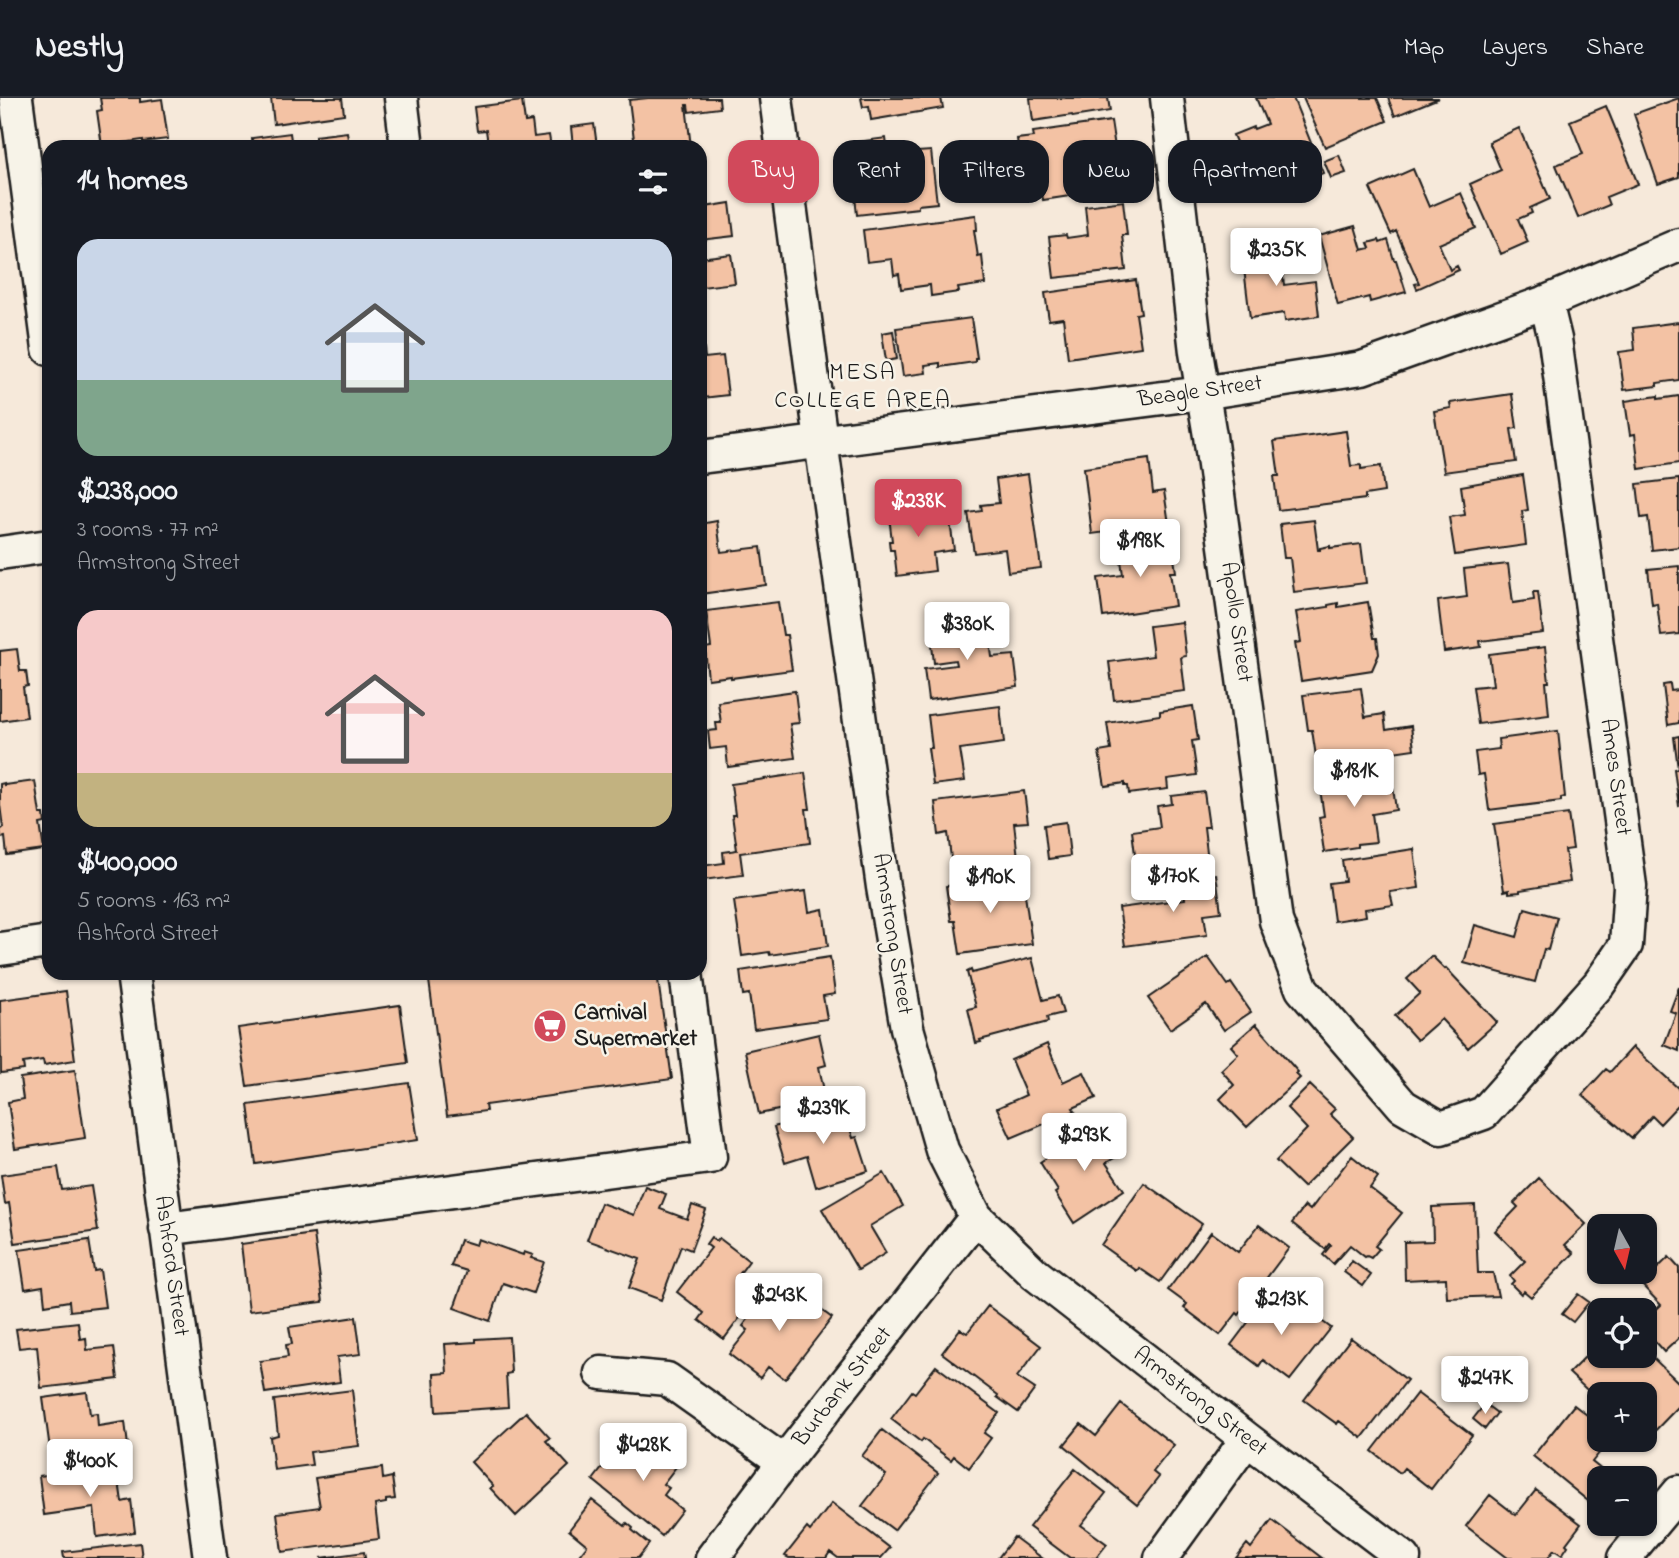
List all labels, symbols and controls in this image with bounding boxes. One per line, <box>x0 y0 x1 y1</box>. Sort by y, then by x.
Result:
text: Nestly <box>35 24 124 72</box>
text: Map <box>1404 31 1444 66</box>
text: Layers <box>1482 31 1548 66</box>
text: Share <box>1586 31 1644 66</box>
chip: Buy <box>728 140 819 203</box>
chip: Rent <box>833 140 925 203</box>
chip: Filters <box>939 140 1049 203</box>
chip: New <box>1063 140 1154 203</box>
chip: Apartment <box>1168 140 1322 203</box>
text: 14 homes <box>77 160 188 204</box>
icon: filters <box>634 163 672 201</box>
pin: $235K <box>1227 228 1325 288</box>
text: $235K <box>1246 234 1306 267</box>
icon: home <box>312 285 438 411</box>
district label: MESA COLLEGE AREA <box>774 356 952 419</box>
street label: Beagle Street <box>1135 367 1265 418</box>
text: $238,000 <box>77 470 178 514</box>
pin: $238K <box>869 480 967 539</box>
text: $238K <box>891 485 945 518</box>
text: 3 rooms · 77 m² <box>77 514 219 547</box>
pin: $198K <box>1091 519 1189 579</box>
text: $198K <box>1116 525 1164 558</box>
text: Armstrong Street <box>77 547 240 580</box>
street label: Apollo Street <box>1211 560 1261 685</box>
pin: $380K <box>918 602 1016 662</box>
text: $380K <box>940 608 994 641</box>
icon: home <box>312 656 438 782</box>
street label: Ames Street <box>1590 716 1640 838</box>
pin: $181K <box>1305 750 1403 809</box>
text: $181K <box>1330 755 1378 788</box>
text: $400,000 <box>77 841 177 885</box>
street label: Armstrong Street <box>862 851 921 1018</box>
pin: $170K <box>1124 854 1222 914</box>
pin: $190K <box>941 856 1039 915</box>
text: $170K <box>1147 860 1199 893</box>
text: $190K <box>965 861 1015 894</box>
text: 5 rooms · 163 m² <box>77 885 230 918</box>
text: Ashford Street <box>77 918 219 951</box>
place label: Carnival Supermarket <box>574 997 698 1056</box>
supermarket icon: Carnival Supermarket <box>531 1007 569 1045</box>
pin: $239K <box>774 1086 872 1146</box>
text: $239K <box>797 1092 849 1125</box>
pin: $293K <box>1035 1114 1133 1173</box>
text: $293K <box>1058 1119 1110 1152</box>
street label: Ashford Street <box>145 1193 197 1339</box>
north arrow <box>1587 1214 1657 1284</box>
map controls <box>1587 1214 1657 1536</box>
pin: $243K <box>730 1274 828 1333</box>
pin: $213K <box>1232 1278 1330 1337</box>
text: $243K <box>751 1279 807 1312</box>
text: $213K <box>1254 1283 1308 1316</box>
button: locate <box>1587 1298 1657 1368</box>
street label: Burbank Street <box>785 1319 901 1455</box>
street label: Armstrong Street <box>1125 1339 1275 1466</box>
pin: $247K <box>1436 1356 1534 1416</box>
text: $247K <box>1457 1362 1513 1395</box>
button: + <box>1587 1382 1657 1452</box>
pin: $428K <box>594 1424 692 1483</box>
text: $428K <box>616 1429 670 1462</box>
pin: $400K <box>41 1440 139 1499</box>
text: $400K <box>63 1445 117 1478</box>
button: − <box>1587 1466 1657 1536</box>

